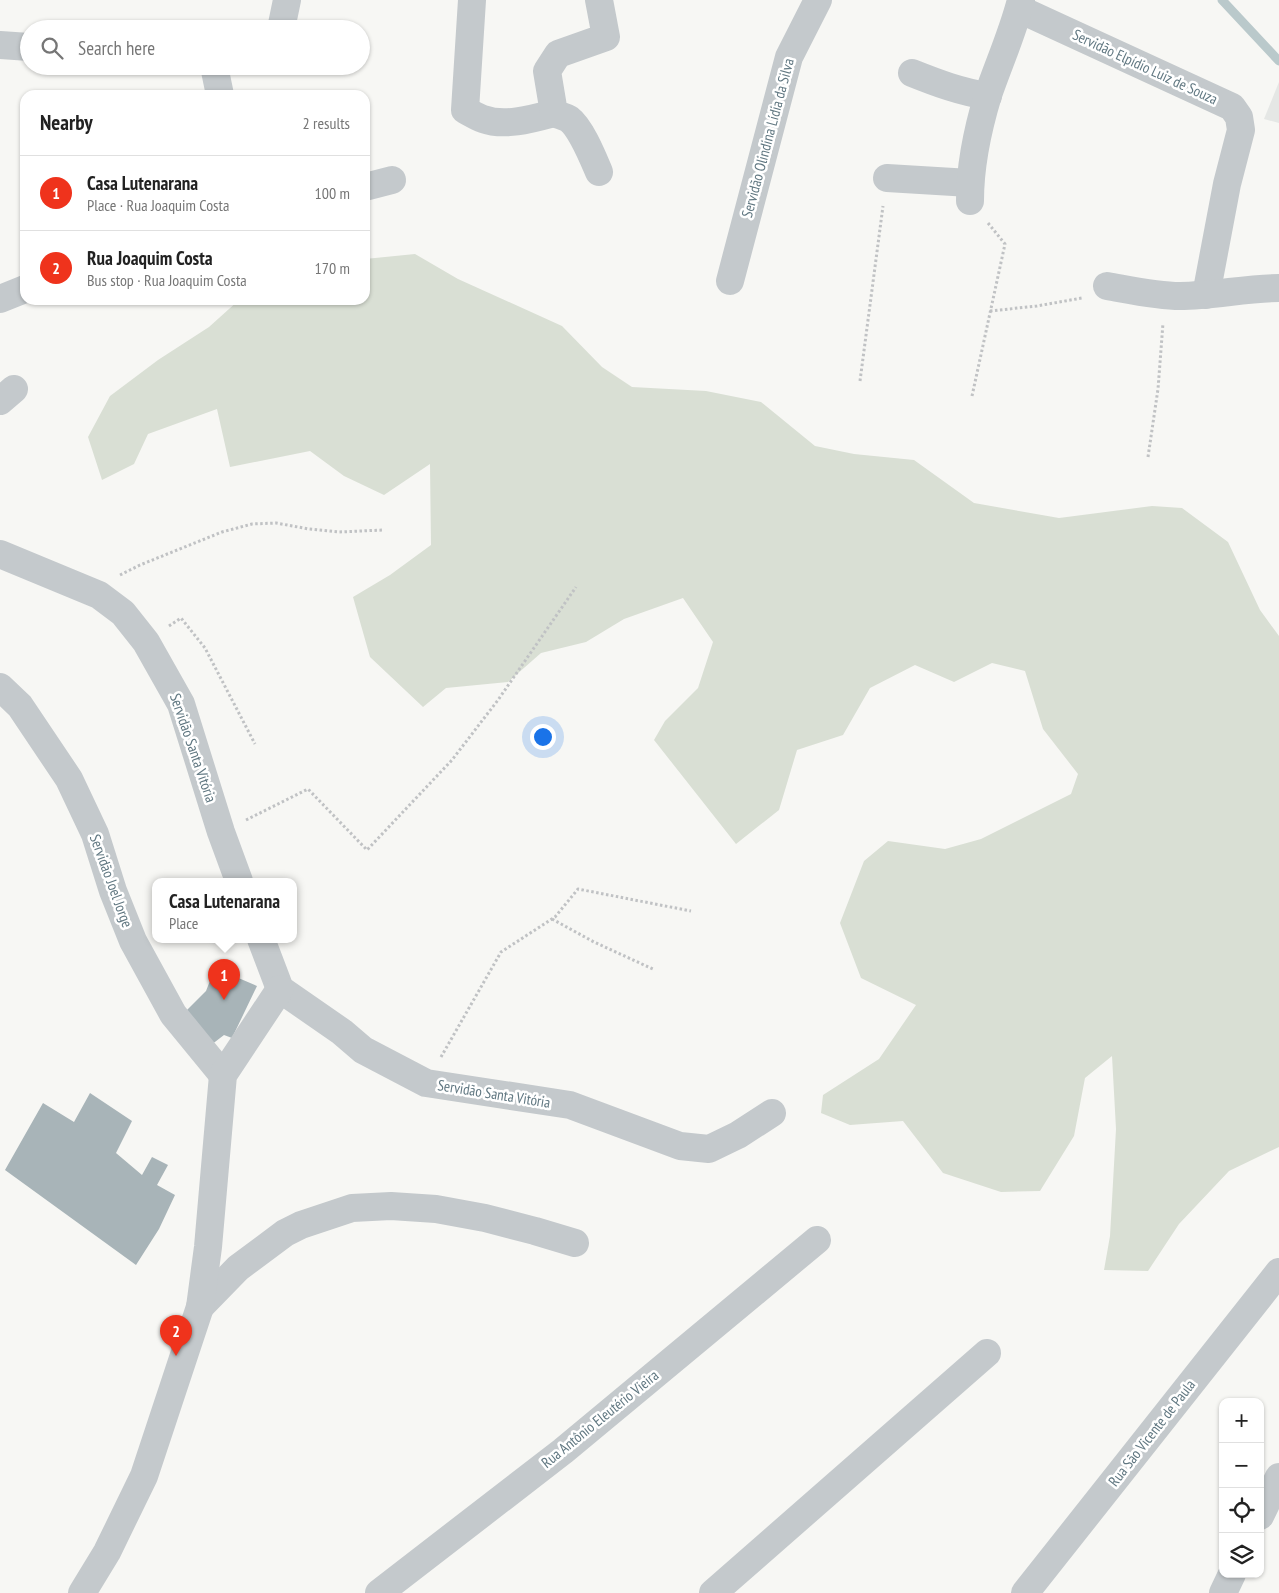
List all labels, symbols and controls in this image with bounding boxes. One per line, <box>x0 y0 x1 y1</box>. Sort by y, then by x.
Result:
search box <box>20 20 370 75</box>
street label: Servidão Elpídio Luiz de Souza <box>1070 25 1221 108</box>
icon: search <box>38 34 66 62</box>
text: Search here <box>78 36 155 60</box>
street label: Servidão Olindina Lídia da Silva <box>737 56 798 220</box>
text: Nearby <box>40 109 93 136</box>
text: 2 results <box>303 113 350 133</box>
text: Casa Lutenarana <box>87 171 198 195</box>
text: 1 <box>52 183 60 203</box>
text: 100 m <box>315 183 350 203</box>
text: Place · Rua Joaquim Costa <box>87 195 229 215</box>
text: Rua Joaquim Costa <box>87 246 213 270</box>
text: 2 <box>52 258 60 278</box>
text: 170 m <box>315 258 350 278</box>
text: Bus stop · Rua Joaquim Costa <box>87 270 247 290</box>
street label: Servidão Santa Vitória <box>166 691 221 805</box>
your location <box>530 724 556 750</box>
street label: Servidão Joel Jorge <box>86 832 137 930</box>
popup <box>152 878 297 943</box>
text: Casa Lutenarana <box>169 889 280 913</box>
text: Place <box>169 913 198 933</box>
pin: 1 <box>208 959 240 1000</box>
street label: Servidão Santa Vitória <box>436 1075 552 1112</box>
pin: 2 <box>160 1315 192 1356</box>
street label: Rua Antônio Eleutério Vieira <box>537 1365 662 1472</box>
street label: Rua São Vicente de Paula <box>1104 1376 1199 1490</box>
map controls <box>1219 1398 1264 1578</box>
button: + <box>1219 1398 1264 1443</box>
button: − <box>1219 1443 1264 1488</box>
button: locate <box>1219 1488 1264 1533</box>
button: layers <box>1219 1533 1264 1578</box>

